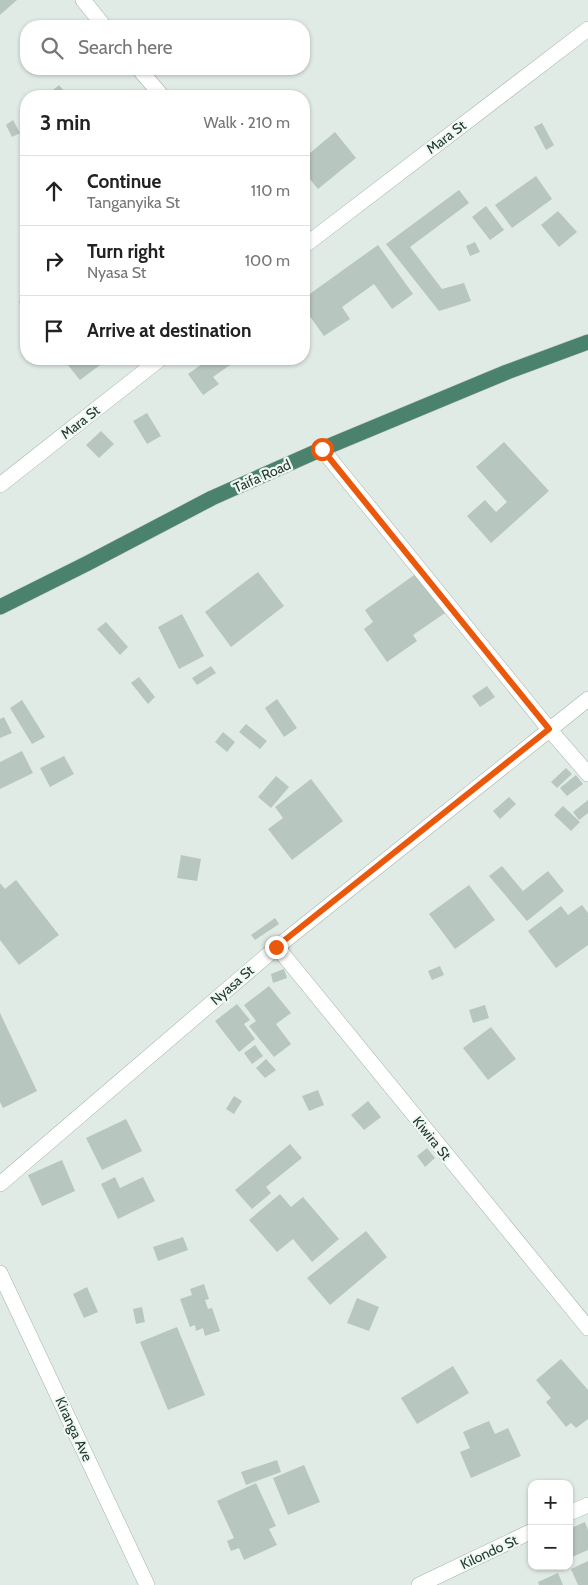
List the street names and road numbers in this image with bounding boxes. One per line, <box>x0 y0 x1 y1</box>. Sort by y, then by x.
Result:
street label: Mara St <box>423 116 470 158</box>
street label: Mara St <box>57 401 103 443</box>
street label: Taifa Road <box>230 455 294 497</box>
street label: Nyasa St <box>207 961 258 1009</box>
street label: Kiwira St <box>409 1112 455 1164</box>
street label: Kiranga Ave <box>51 1394 97 1464</box>
street label: Kilondo St <box>457 1531 521 1573</box>

